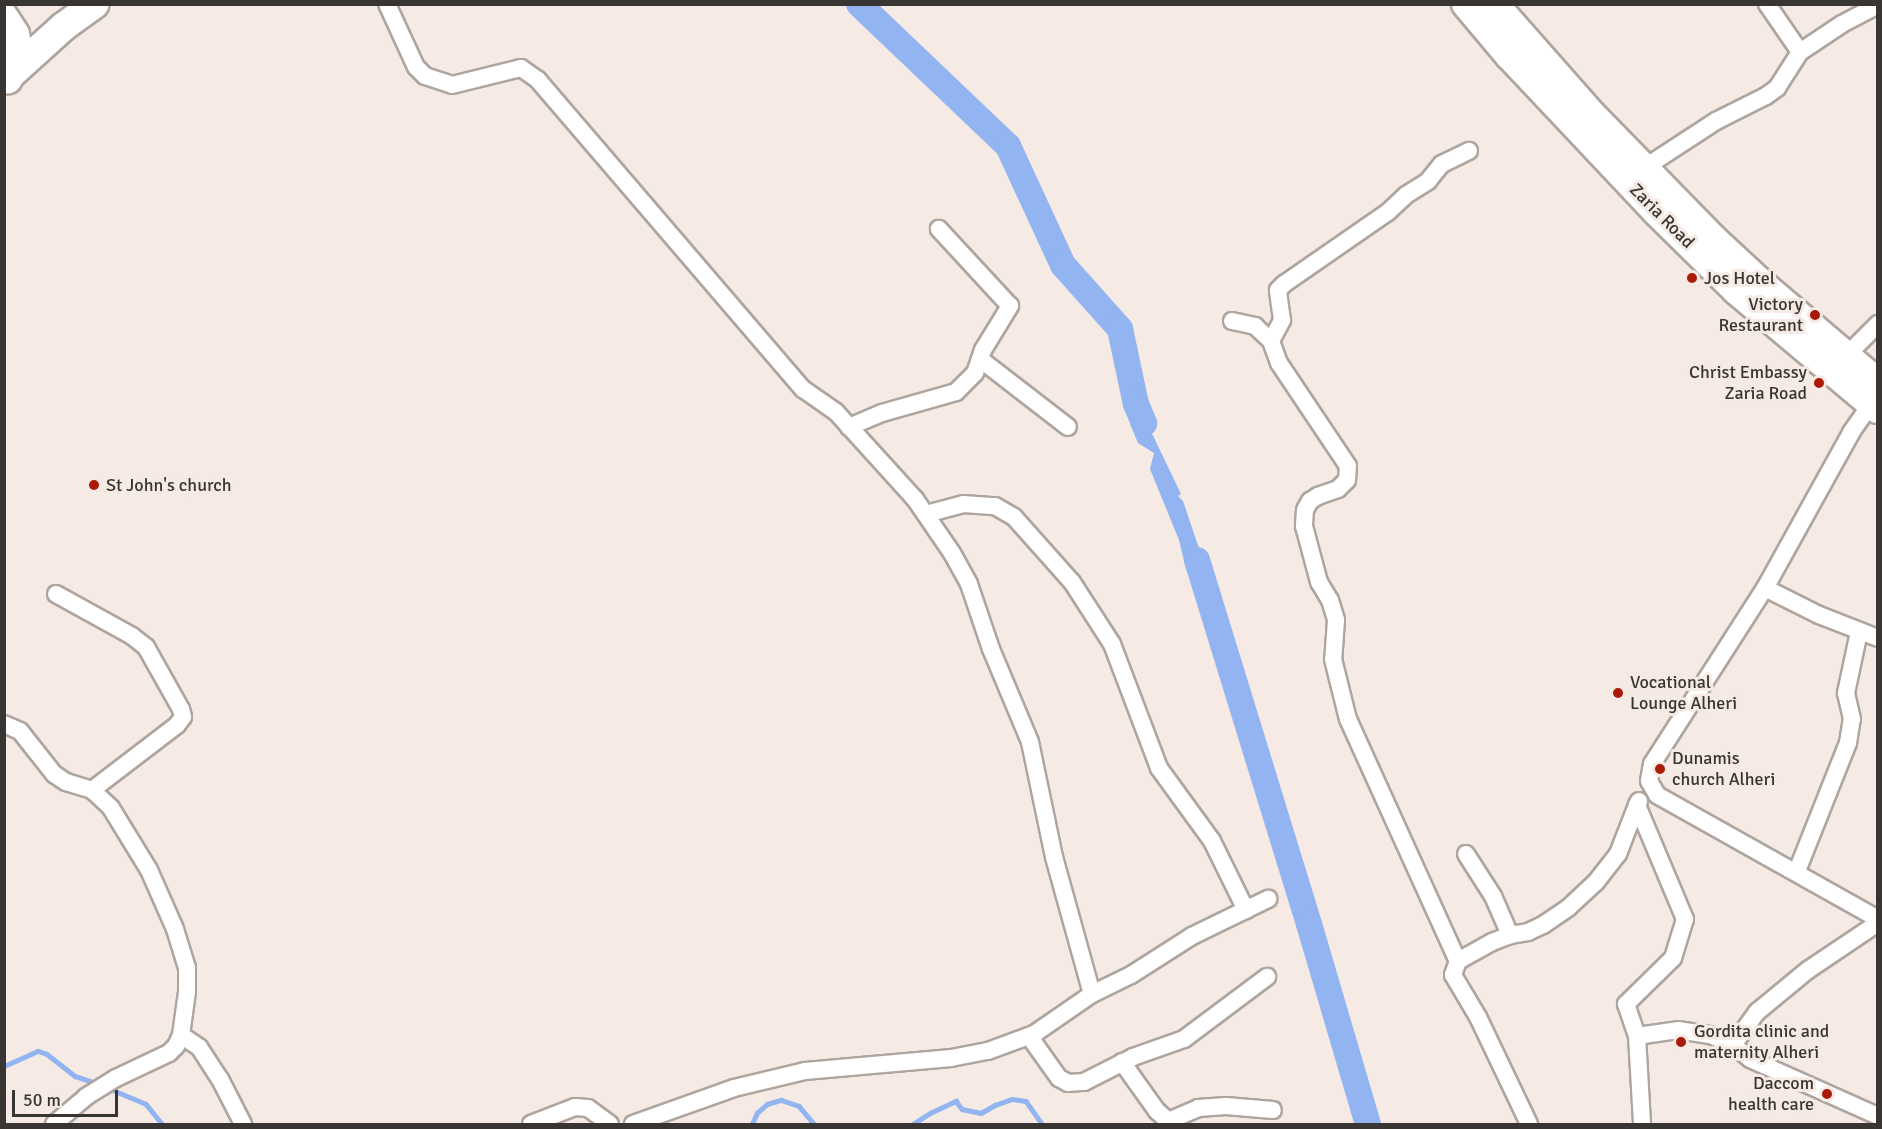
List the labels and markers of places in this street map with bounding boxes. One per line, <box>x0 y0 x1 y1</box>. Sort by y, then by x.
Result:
place label: Jos Hotel <box>1704 267 1775 289</box>
marker: Jos Hotel <box>1685 271 1699 285</box>
place label: Victory Restaurant <box>1719 294 1803 336</box>
marker: Victory Restaurant <box>1808 308 1822 322</box>
place label: Christ Embassy Zaria Road <box>1689 362 1807 404</box>
marker: Christ Embassy Zaria Road <box>1812 376 1826 390</box>
place label: St John's church <box>106 474 232 496</box>
marker: St John's church <box>87 478 101 492</box>
place label: Vocational Lounge Alheri <box>1630 672 1737 714</box>
marker: Vocational Lounge Alheri <box>1611 686 1625 700</box>
place label: Dunamis church Alheri <box>1672 748 1775 790</box>
marker: Dunamis church Alheri <box>1653 762 1667 776</box>
place label: Gordita clinic and maternity Alheri <box>1694 1021 1829 1064</box>
marker: Gordita clinic and maternity Alheri <box>1672 1033 1690 1051</box>
place label: Daccom health care <box>1728 1073 1814 1116</box>
marker: Daccom health care <box>1818 1085 1836 1103</box>

